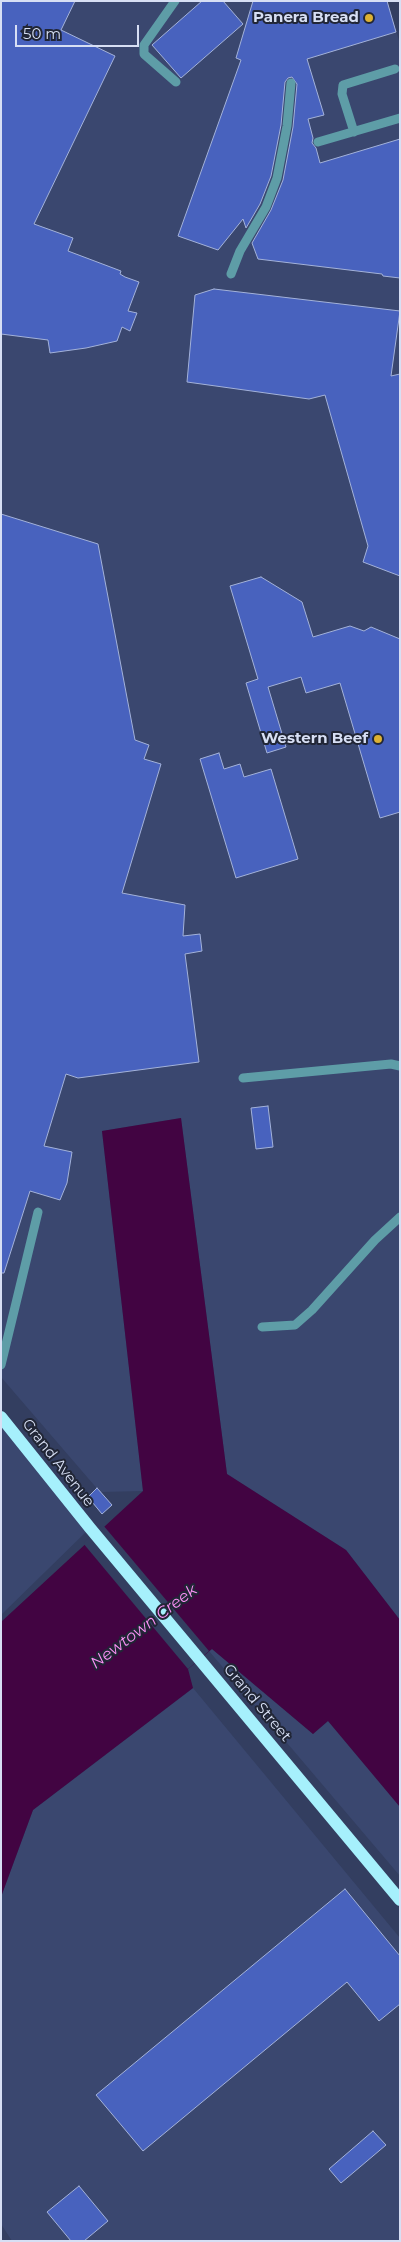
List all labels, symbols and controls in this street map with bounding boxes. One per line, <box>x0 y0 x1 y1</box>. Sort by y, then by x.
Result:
place label: Panera Bread <box>253 9 359 27</box>
marker: Panera Bread <box>363 12 375 24</box>
scale bar <box>18 15 141 47</box>
text: 50 m <box>23 24 61 43</box>
place label: Western Beef <box>261 730 368 748</box>
marker: Western Beef <box>372 733 384 745</box>
street label: Grand Avenue <box>18 1415 98 1511</box>
water label: Newtown Creek <box>87 1581 201 1673</box>
street label: Grand Street <box>219 1661 295 1745</box>

